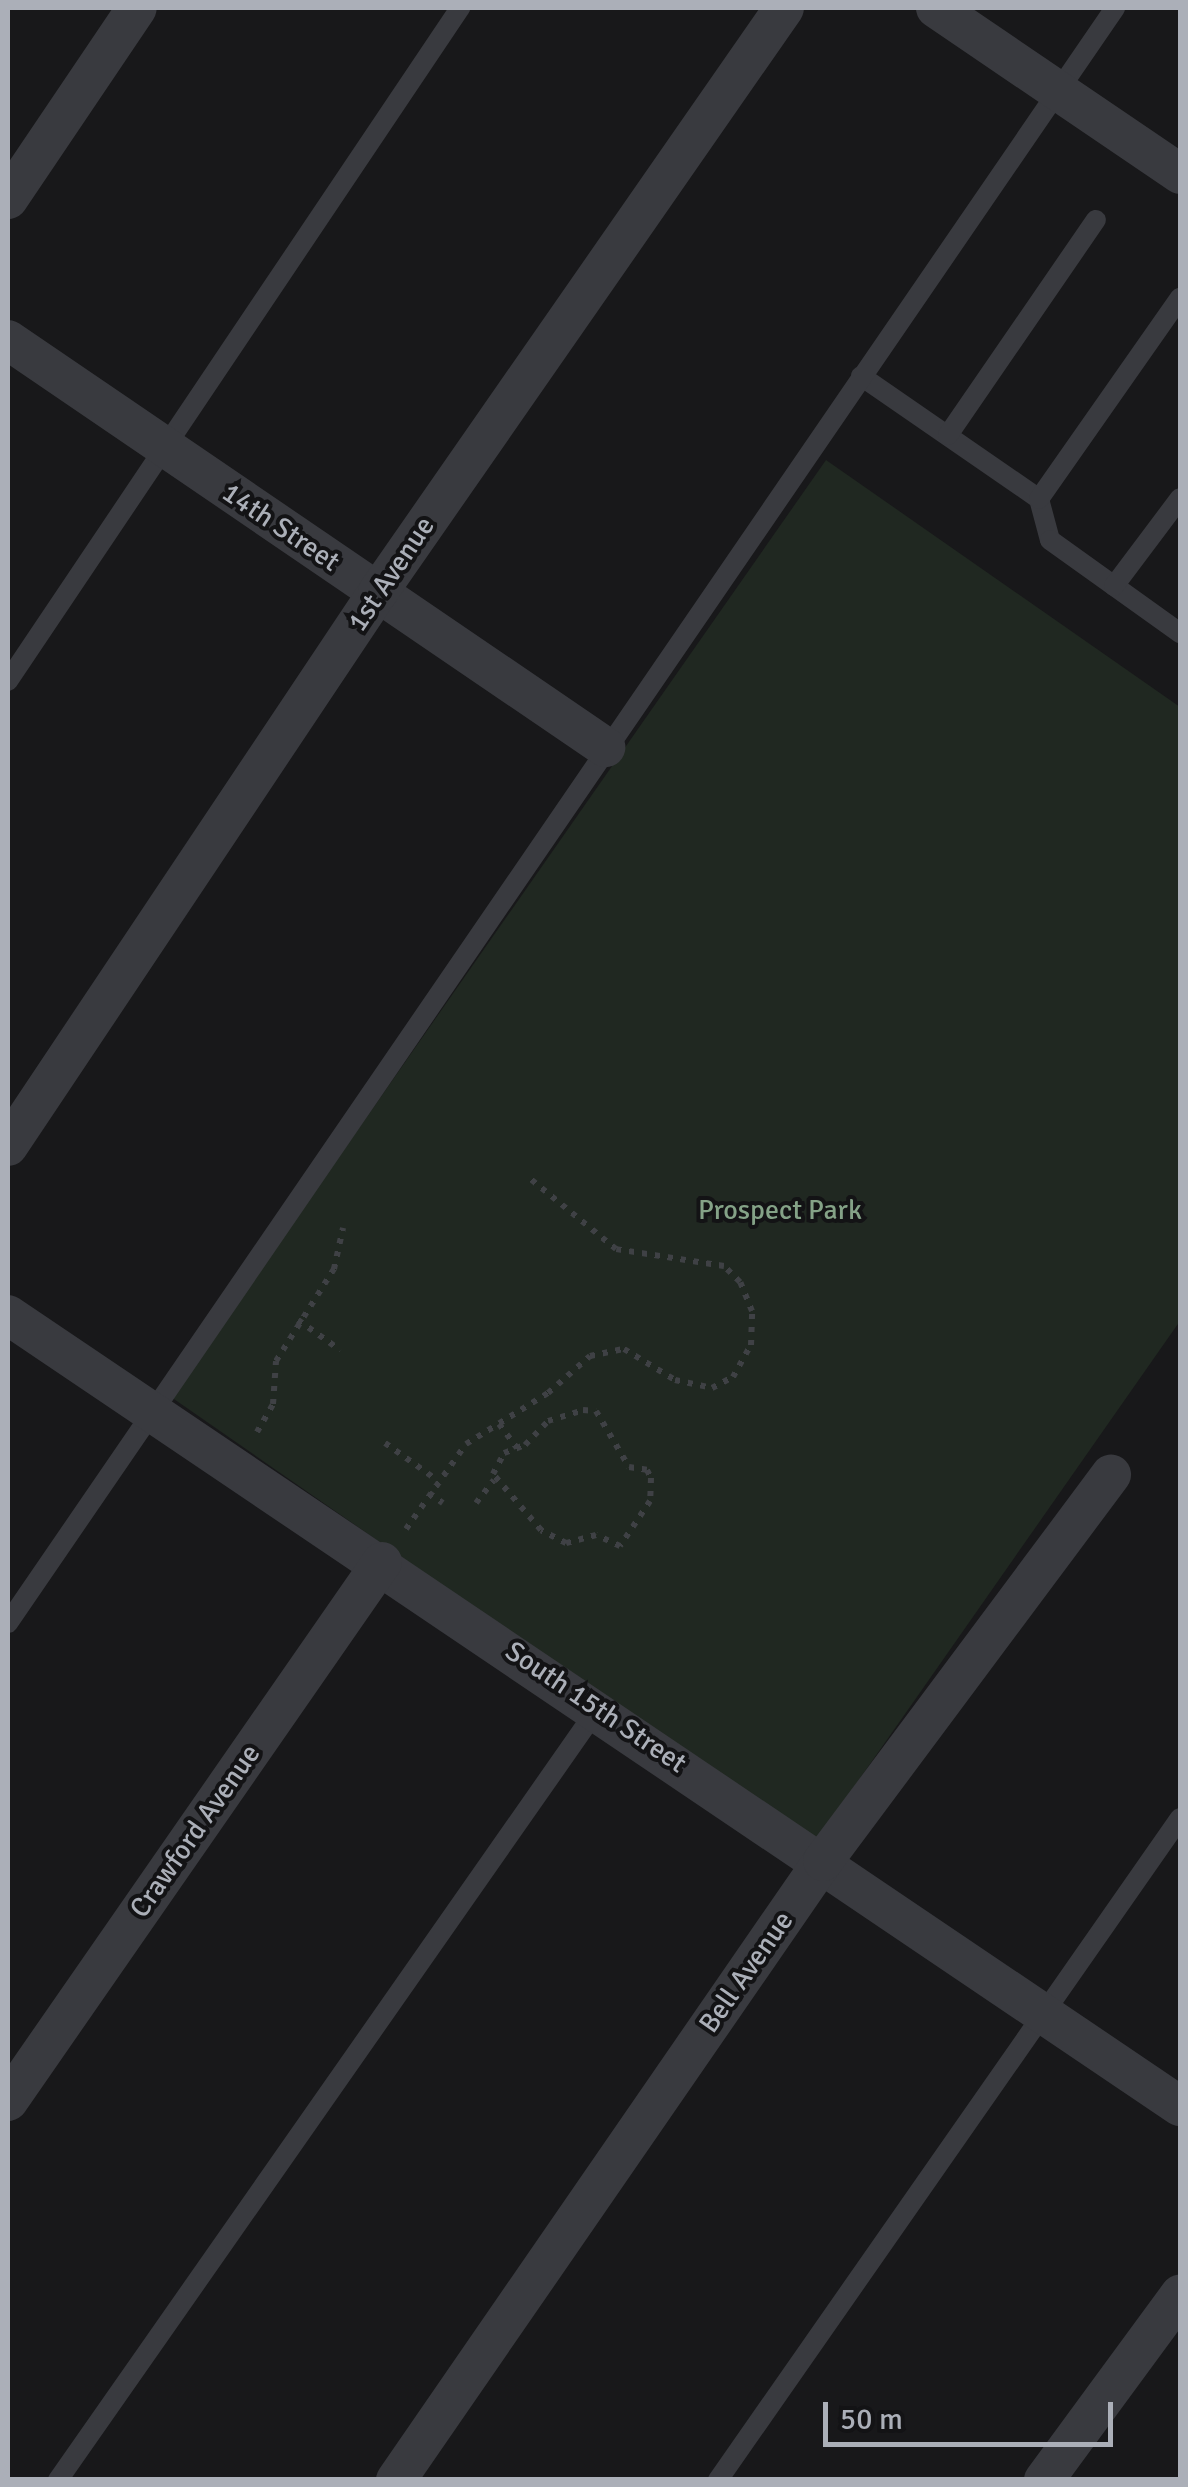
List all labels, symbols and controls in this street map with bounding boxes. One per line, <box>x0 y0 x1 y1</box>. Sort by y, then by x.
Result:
street label: 14th Street <box>216 475 346 579</box>
street label: 1st Avenue <box>340 510 442 638</box>
park label: Prospect Park <box>698 1193 862 1227</box>
street label: South 15th Street <box>499 1634 693 1780</box>
street label: Crawford Avenue <box>123 1738 267 1924</box>
street label: Bell Avenue <box>692 1905 800 2039</box>
scale bar <box>828 2382 1118 2444</box>
text: 50 m <box>840 2401 903 2438</box>

